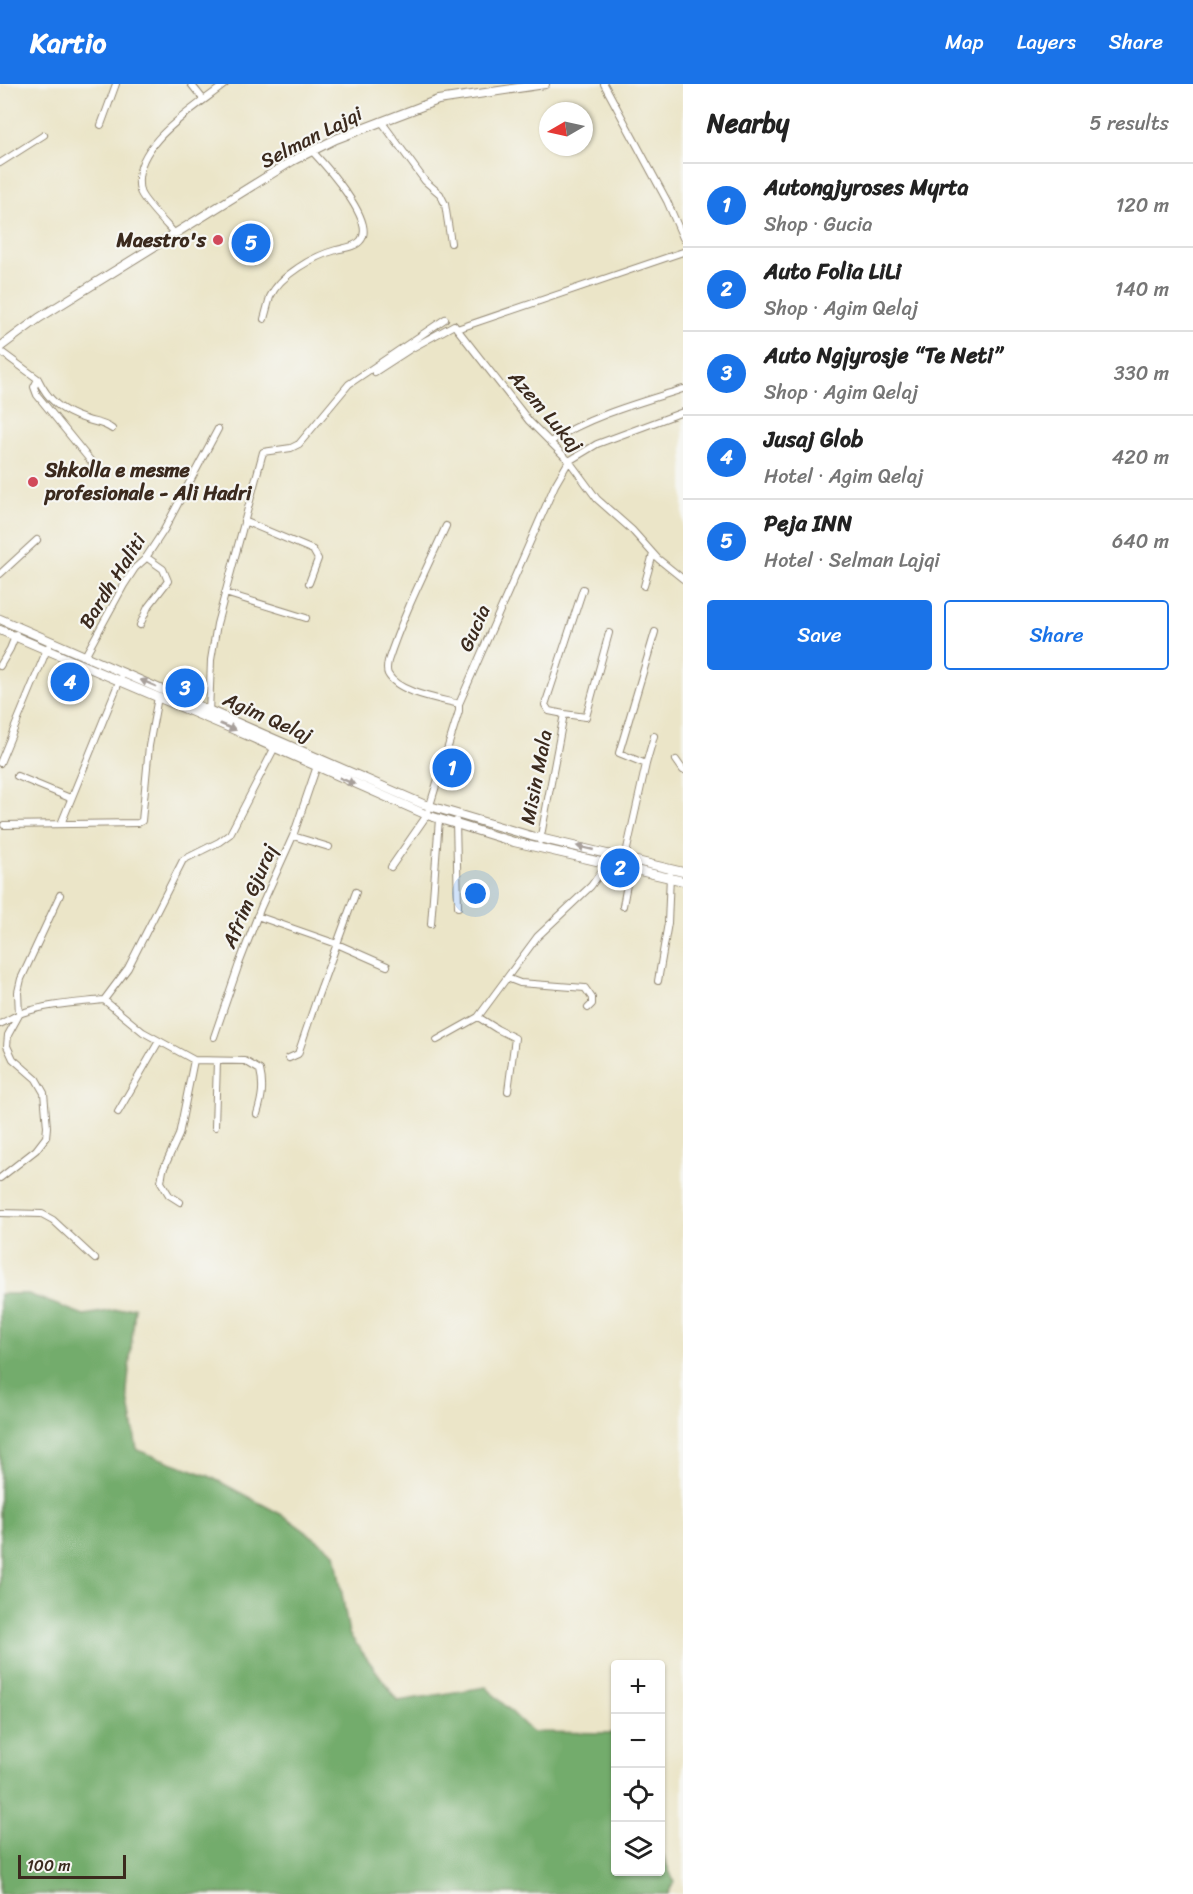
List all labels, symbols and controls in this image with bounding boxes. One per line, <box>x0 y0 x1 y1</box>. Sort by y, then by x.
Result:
text: Kartio <box>30 18 106 67</box>
text: Map <box>945 23 984 61</box>
text: Layers <box>1017 23 1076 61</box>
text: Share <box>1109 23 1163 61</box>
street label: Selman Lajqi <box>254 96 370 178</box>
text: Nearby <box>707 100 789 146</box>
north arrow <box>539 102 593 156</box>
text: 5 results <box>1090 106 1169 141</box>
text: Autongjyroses Myrta <box>764 168 969 207</box>
text: 1 <box>722 188 731 223</box>
text: 120 m <box>1116 188 1169 223</box>
text: Shop · Gucia <box>764 207 872 242</box>
pin: 5 <box>232 220 270 266</box>
place label: Maestro's <box>116 223 207 258</box>
marker: Maestro's <box>211 233 225 247</box>
text: Auto Folia LiLi <box>764 252 901 291</box>
text: 2 <box>721 272 732 307</box>
text: 140 m <box>1115 272 1169 307</box>
text: Shop · Agim Qelaj <box>764 291 918 326</box>
text: Auto Ngjyrosje “Te Neti” <box>764 336 1002 375</box>
text: 3 <box>721 356 732 391</box>
text: 330 m <box>1114 356 1169 391</box>
street label: Azem Lukaj <box>499 361 592 461</box>
text: Shop · Agim Qelaj <box>764 375 918 410</box>
text: Jusaj Glob <box>764 420 863 459</box>
text: 4 <box>720 440 733 475</box>
text: 420 m <box>1112 440 1169 475</box>
place label: Shkolla e mesme profesionale - Ali Hadri <box>43 453 253 511</box>
text: Hotel · Agim Qelaj <box>764 459 924 494</box>
marker: Shkolla e mesme profesionale - Ali Hadri <box>26 475 40 489</box>
text: Peja INN <box>764 504 852 543</box>
text: 5 <box>720 524 733 559</box>
text: 640 m <box>1112 524 1169 559</box>
street label: Bardh Haliti <box>69 525 156 636</box>
text: Hotel · Selman Lajqi <box>764 543 940 578</box>
street label: Gucia <box>449 599 500 658</box>
button: Save <box>707 600 932 670</box>
button: Share <box>944 600 1169 670</box>
pin: 4 <box>50 660 90 704</box>
pin: 3 <box>166 666 204 710</box>
one-way arrow <box>138 678 156 688</box>
street label: Agim Qelaj <box>216 682 319 753</box>
one-way arrow <box>219 723 237 733</box>
street label: Misin Mala <box>510 727 563 827</box>
pin: 1 <box>432 746 472 790</box>
one-way arrow <box>339 776 357 786</box>
street label: Afrim Gjuraj <box>211 838 288 955</box>
one-way arrow <box>576 843 594 853</box>
pin: 2 <box>600 846 640 890</box>
your location <box>461 879 490 908</box>
map controls <box>611 1660 665 1876</box>
button: + <box>611 1660 665 1714</box>
button: − <box>611 1714 665 1768</box>
button: locate <box>611 1768 665 1822</box>
button: layers <box>611 1822 665 1876</box>
text: 100 m <box>27 1851 71 1880</box>
scale bar <box>18 1852 126 1880</box>

